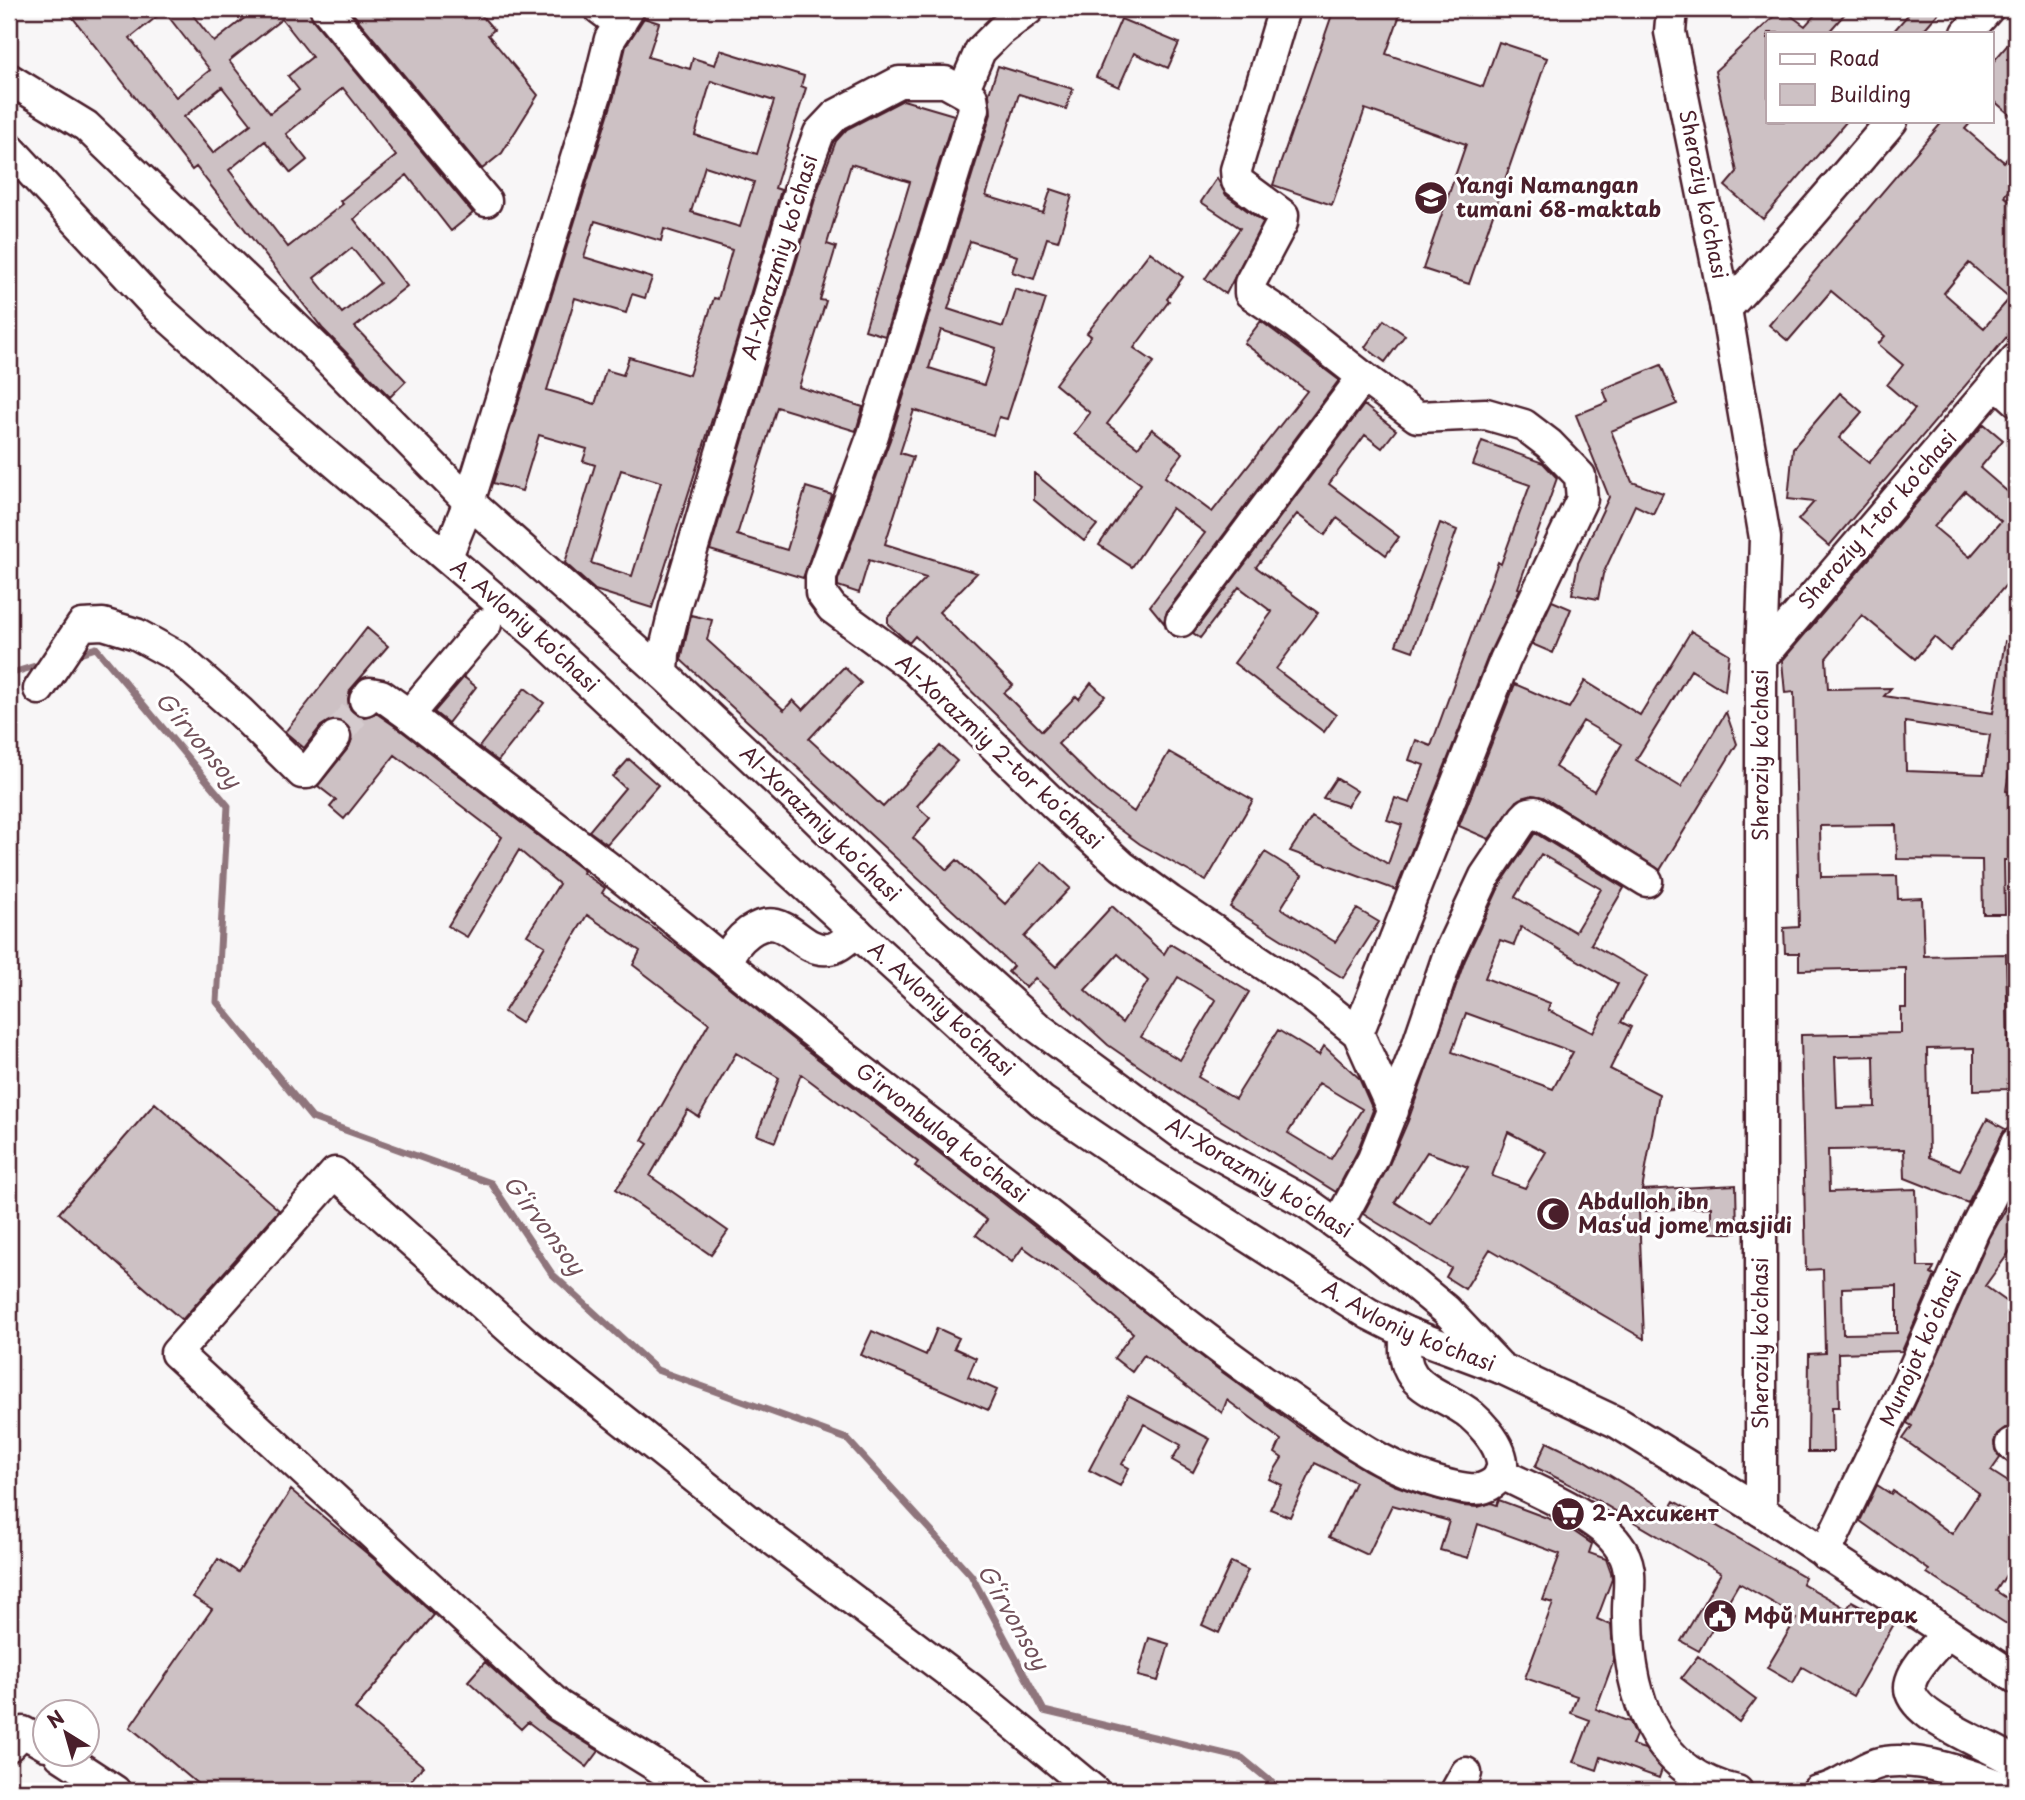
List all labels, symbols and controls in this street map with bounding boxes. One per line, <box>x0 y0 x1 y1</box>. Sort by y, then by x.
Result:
legend <box>1766 32 1994 122</box>
text: Road <box>1829 41 1880 73</box>
text: Building <box>1829 77 1911 109</box>
street label: Sheroziy ko'chasi <box>1672 107 1738 282</box>
street label: Al-Xorazmiy koʻchasi <box>732 150 825 363</box>
place label: Yangi Namangan tumani 68-maktab <box>1456 168 1661 224</box>
school or university icon: Yangi Namangan tumani 68-maktab <box>1412 179 1450 217</box>
street label: Sheroziy 1-tor koʻchasi <box>1790 422 1963 615</box>
street label: A. Avloniy ko‘chasi <box>445 550 607 699</box>
street label: Al-Xorazmiy 2-tor koʻchasi <box>889 645 1111 856</box>
street label: Sheroziy ko'chasi <box>1743 669 1775 841</box>
water label: G‘irvonsoy <box>148 683 252 797</box>
street label: Al-Xorazmiy koʻchasi <box>734 737 909 908</box>
street label: A. Avloniy ko‘chasi <box>862 932 1023 1083</box>
street label: Gʻirvonbuloq koʻchasi <box>850 1054 1037 1209</box>
street label: Al-Xorazmiy koʻchasi <box>1160 1108 1360 1245</box>
water label: G‘irvonsoy <box>496 1167 596 1283</box>
place label: Abdulloh ibn Mas‘ud jome masjidi <box>1577 1184 1792 1240</box>
mosque icon: Abdulloh ibn Mas‘ud jome masjidi <box>1534 1195 1572 1233</box>
street label: Sheroziy ko'chasi <box>1743 1257 1775 1429</box>
street label: Munojot koʻchasi <box>1870 1263 1968 1431</box>
street label: A. Avloniy ko‘chasi <box>1317 1270 1500 1379</box>
supermarket icon: 2-Ахсикент <box>1549 1495 1587 1533</box>
place label: 2-Ахсикент <box>1592 1496 1720 1528</box>
water label: G‘irvonsoy <box>970 1557 1060 1678</box>
public building icon: Мфй Мингтерак <box>1701 1597 1739 1635</box>
place label: Мфй Мингтерак <box>1744 1598 1918 1630</box>
north arrow <box>32 1699 102 1769</box>
text: N <box>41 1703 70 1734</box>

